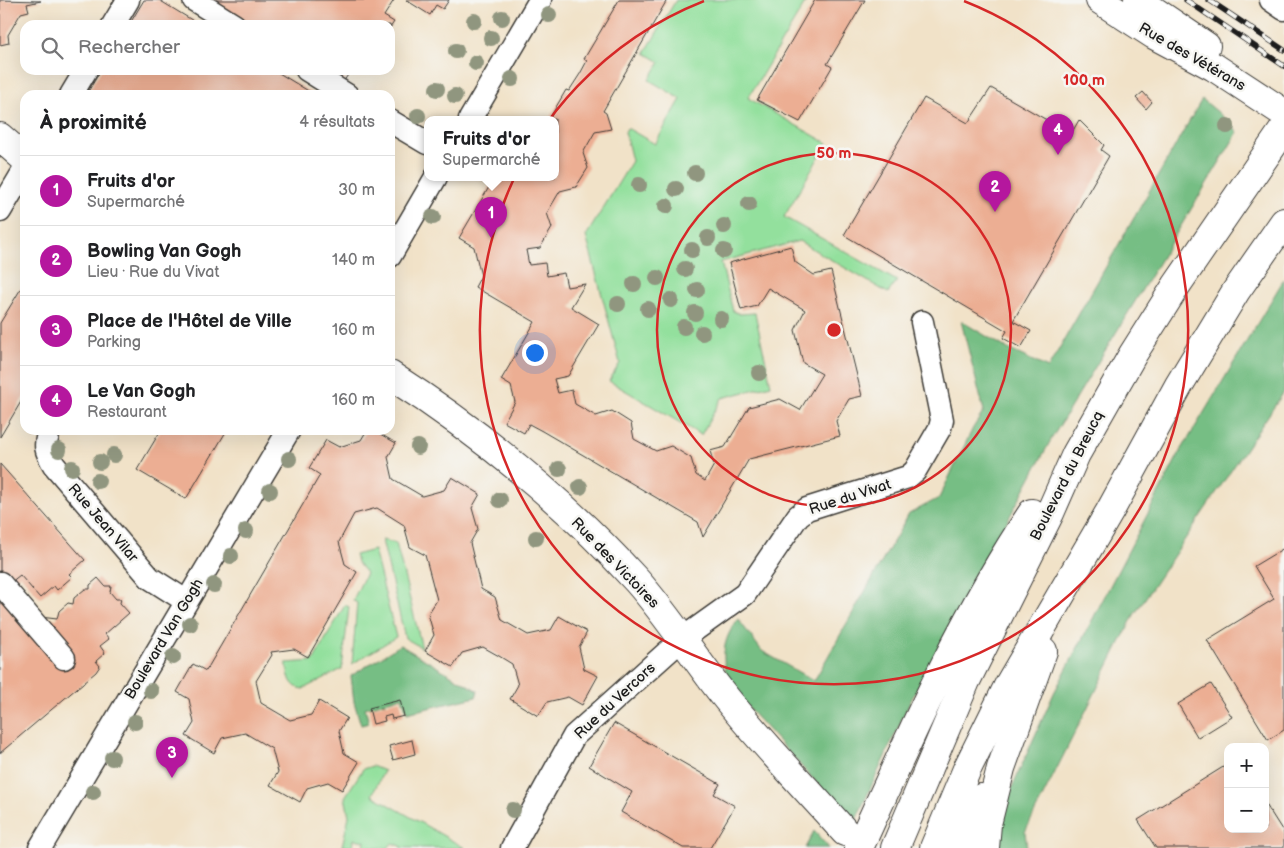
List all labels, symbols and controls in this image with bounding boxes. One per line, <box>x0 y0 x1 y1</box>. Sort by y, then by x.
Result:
street label: Rue des Vétérans <box>1135 19 1249 96</box>
search box <box>20 20 395 75</box>
icon: search <box>38 34 66 62</box>
text: Rechercher <box>78 36 180 59</box>
text: 100 m <box>1063 71 1105 90</box>
text: À proximité <box>40 110 147 135</box>
text: 4 résultats <box>299 113 375 132</box>
pin: 4 <box>1042 114 1074 155</box>
popup <box>424 116 559 181</box>
text: Fruits d'or <box>443 128 530 151</box>
text: 50 m <box>817 144 852 163</box>
text: Supermarché <box>443 151 540 170</box>
text: Fruits d'or <box>87 170 175 193</box>
pin: 2 <box>979 171 1011 212</box>
text: 1 <box>53 181 59 200</box>
text: 30 m <box>338 181 375 200</box>
text: Supermarché <box>87 193 185 212</box>
pin: 1 <box>475 197 507 238</box>
text: Bowling Van Gogh <box>87 240 241 263</box>
text: 2 <box>51 251 61 270</box>
text: 140 m <box>332 251 375 270</box>
text: Lieu · Rue du Vivat <box>87 263 219 282</box>
text: Place de l'Hôtel de Ville <box>87 310 292 333</box>
text: 3 <box>51 321 61 340</box>
text: 160 m <box>332 321 375 340</box>
centre of rings <box>825 321 843 339</box>
text: Parking <box>87 333 141 352</box>
your location <box>522 340 548 366</box>
text: Le Van Gogh <box>87 380 196 403</box>
text: 4 <box>51 391 61 410</box>
text: 160 m <box>332 391 375 410</box>
text: Restaurant <box>87 403 167 422</box>
street label: Boulevard du Breucq <box>1026 408 1108 544</box>
street label: Rue du Vivat <box>807 475 894 519</box>
street label: Rue Jean Vilar <box>64 480 143 567</box>
street label: Rue des Victoires <box>567 514 664 613</box>
street label: Boulevard Van Gogh <box>120 575 208 703</box>
street label: Rue du Vercors <box>571 658 660 743</box>
pin: 3 <box>156 737 188 778</box>
map controls <box>1224 743 1269 833</box>
button: + <box>1224 743 1269 788</box>
button: − <box>1224 788 1269 833</box>

